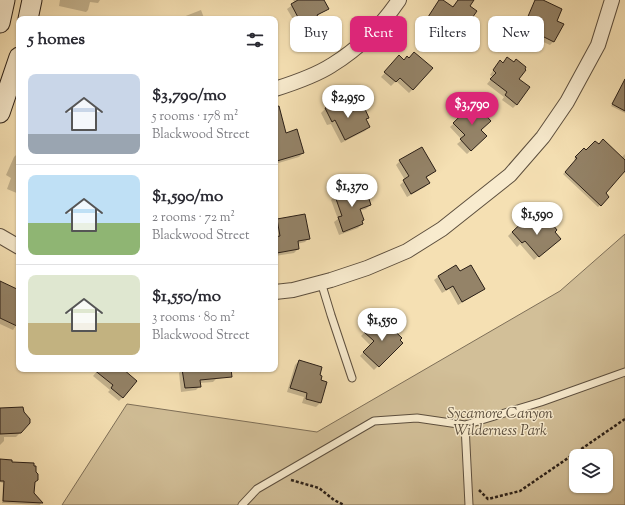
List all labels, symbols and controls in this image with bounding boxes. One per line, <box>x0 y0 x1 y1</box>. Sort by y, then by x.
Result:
chip: Buy <box>290 16 342 52</box>
chip: Rent <box>350 16 407 52</box>
chip: Filters <box>415 16 480 52</box>
chip: New <box>488 16 544 52</box>
text: 5 homes <box>28 28 85 52</box>
icon: filters <box>244 29 266 51</box>
text: $3,790/mo <box>152 84 226 108</box>
pin: $2,950 <box>315 85 381 119</box>
text: $2,950 <box>331 89 365 107</box>
icon: home <box>60 90 108 138</box>
pin: $3,790 <box>439 92 505 126</box>
text: $3,790 <box>455 96 489 114</box>
text: 5 rooms · 178 m² <box>152 108 238 126</box>
text: Blackwood Street <box>152 126 249 144</box>
pin: $1,370 <box>319 174 385 208</box>
text: $1,370 <box>336 178 369 196</box>
text: $1,590/mo <box>152 185 223 209</box>
icon: home <box>60 191 108 239</box>
pin: $1,590 <box>504 202 570 236</box>
text: $1,590 <box>521 206 553 224</box>
text: 2 rooms · 72 m² <box>152 209 235 227</box>
text: Blackwood Street <box>152 227 249 245</box>
text: $1,550/mo <box>152 285 221 309</box>
icon: home <box>60 291 108 339</box>
pin: $1,550 <box>349 308 415 342</box>
text: 3 rooms · 80 m² <box>152 309 235 327</box>
text: $1,550 <box>367 312 397 330</box>
text: Blackwood Street <box>152 327 249 345</box>
park label: Sycamore Canyon Wilderness Park <box>447 404 553 442</box>
map controls <box>569 449 613 493</box>
button: layers <box>569 449 613 493</box>

